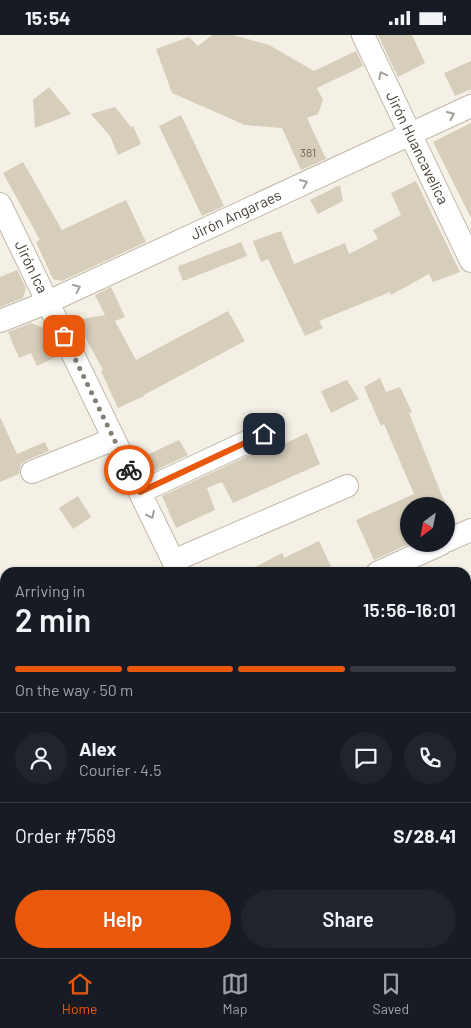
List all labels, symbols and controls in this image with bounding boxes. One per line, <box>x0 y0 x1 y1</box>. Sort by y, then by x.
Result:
text: 15:54 <box>25 6 71 29</box>
one-way arrow <box>378 71 388 80</box>
street label: Jirón Huancavelica <box>383 88 453 207</box>
one-way arrow <box>446 111 455 122</box>
house number: 381 <box>300 145 316 159</box>
one-way arrow <box>299 179 308 189</box>
street label: Jirón Angaraes <box>187 185 284 243</box>
street label: Jirón Ica <box>11 237 52 296</box>
one-way arrow <box>72 284 81 294</box>
pin <box>43 315 85 357</box>
icon: bag <box>50 322 78 350</box>
pin <box>243 413 285 455</box>
icon: home <box>250 420 278 448</box>
courier <box>104 445 154 495</box>
icon: bike <box>115 456 143 484</box>
north arrow <box>400 497 455 553</box>
map controls <box>400 497 455 552</box>
one-way arrow <box>145 510 155 519</box>
text: Arriving in <box>15 581 85 600</box>
text: 15:56–16:01 <box>363 598 456 621</box>
text: 2 min <box>15 600 91 638</box>
text: On the way · 50 m <box>15 680 133 699</box>
button: person <box>15 732 67 784</box>
button: chat <box>340 732 392 784</box>
button: phone <box>404 732 456 784</box>
text: Alex <box>79 737 117 760</box>
text: Courier · 4.5 <box>79 760 162 779</box>
text: Order #7569 <box>15 824 116 847</box>
text: S/28.41 <box>393 824 456 847</box>
button: Help <box>15 890 231 948</box>
button: Share <box>241 890 456 948</box>
tab: Home <box>62 970 97 1017</box>
tab: Map <box>221 970 249 1017</box>
tab: Saved <box>372 970 409 1017</box>

